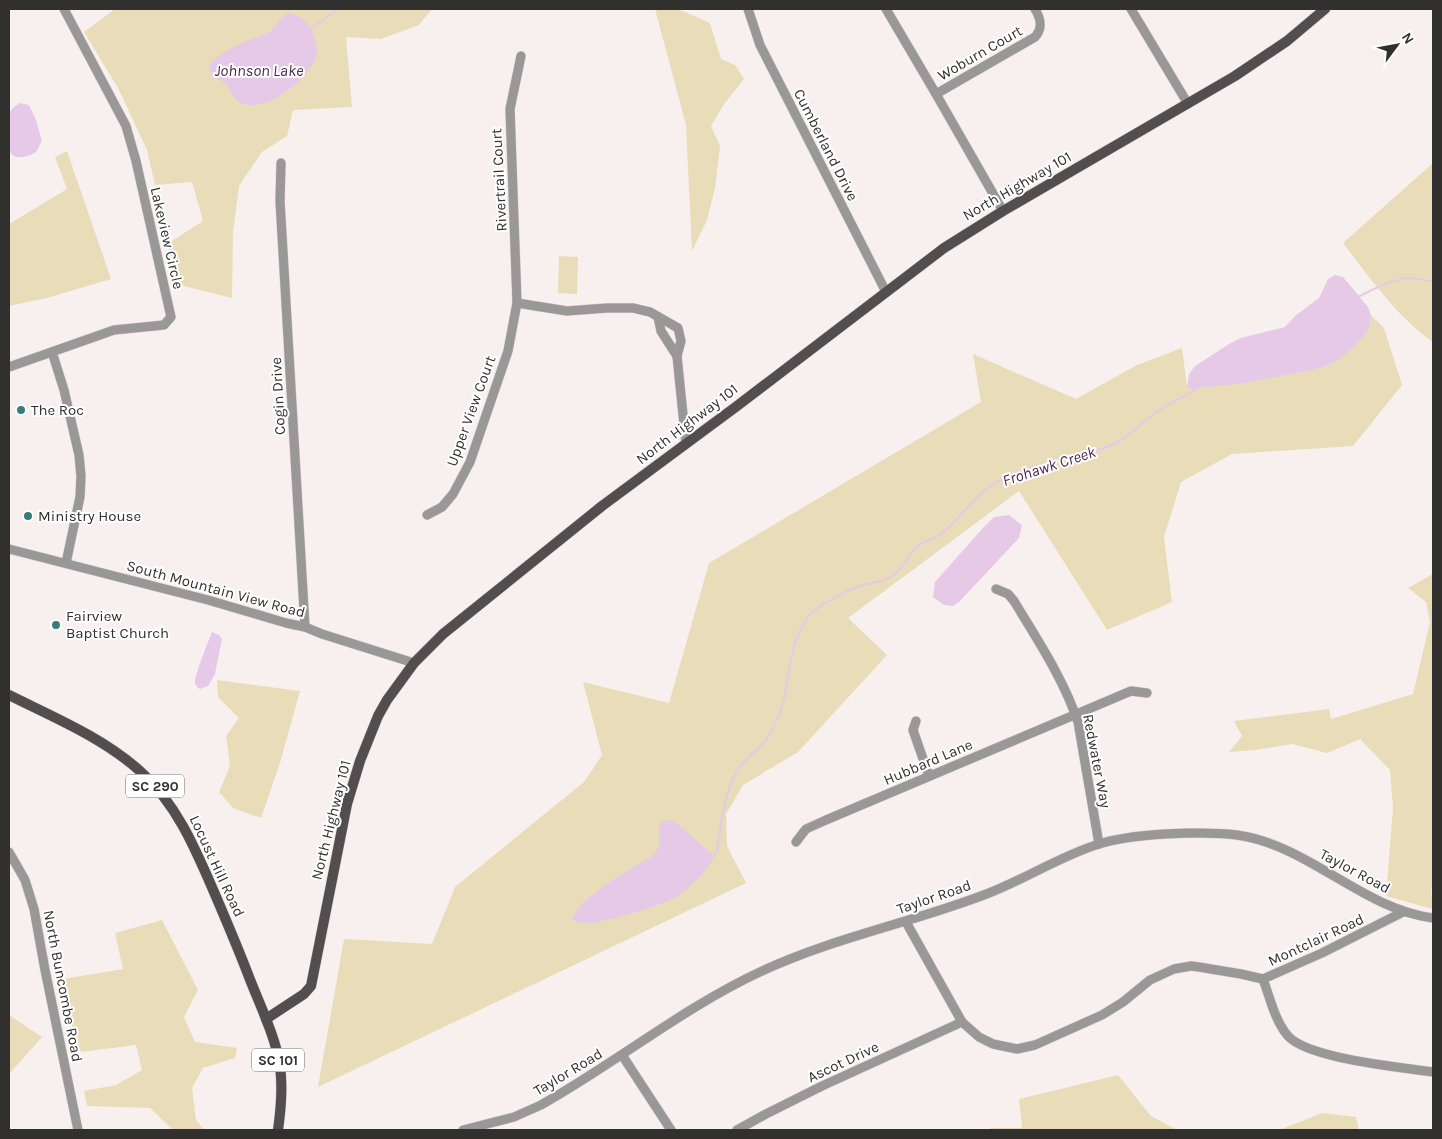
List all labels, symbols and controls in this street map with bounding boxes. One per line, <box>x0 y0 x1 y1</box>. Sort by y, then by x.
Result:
north arrow <box>1372 20 1422 70</box>
street label: Woburn Court <box>935 21 1026 84</box>
text: N <box>1398 30 1417 47</box>
water label: Johnson Lake <box>215 61 304 80</box>
street label: Cumberland Drive <box>790 86 862 204</box>
street label: Rivertrail Court <box>487 128 511 232</box>
street label: North Highway 101 <box>959 148 1075 224</box>
street label: Lakeview Circle <box>146 185 188 291</box>
street label: Upper View Court <box>443 353 500 469</box>
street label: Cogin Drive <box>267 357 289 435</box>
street label: North Highway 101 <box>633 380 741 468</box>
place label: The Roc <box>31 401 84 419</box>
marker: The Roc <box>15 404 27 416</box>
water label: Frohawk Creek <box>1000 442 1099 490</box>
place label: Ministry House <box>38 507 141 525</box>
marker: Ministry House <box>22 510 34 522</box>
street label: South Mountain View Road <box>125 556 307 622</box>
place label: Fairview Baptist Church <box>66 607 169 642</box>
marker: Fairview Baptist Church <box>50 619 62 631</box>
street label: Redwater Way <box>1079 712 1115 810</box>
street label: Hubbard Lane <box>881 735 975 789</box>
street label: North Highway 101 <box>307 758 355 882</box>
road number: SC 290 <box>126 774 184 798</box>
street label: Locust Hill Road <box>186 812 248 920</box>
street label: Taylor Road <box>1317 845 1393 897</box>
street label: Taylor Road <box>894 876 974 918</box>
street label: North Buncombe Road <box>39 909 87 1063</box>
street label: Montclair Road <box>1265 910 1367 970</box>
street label: Ascot Drive <box>804 1038 882 1086</box>
street label: Taylor Road <box>530 1044 606 1100</box>
road number: SC 101 <box>252 1048 304 1072</box>

